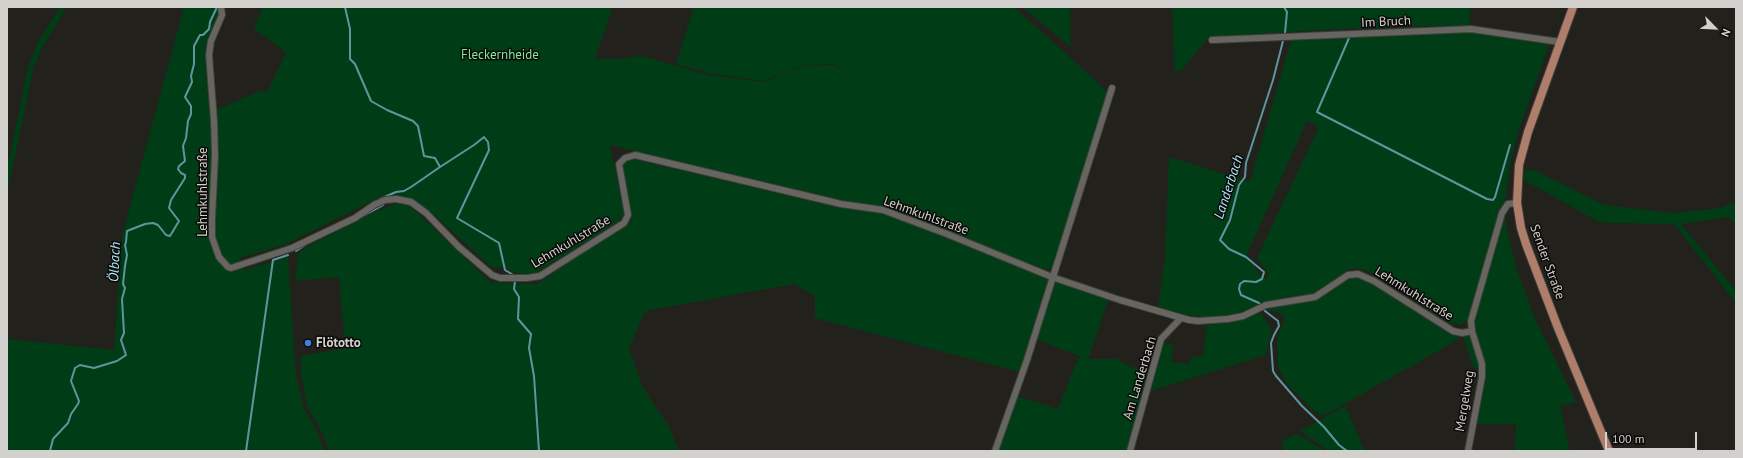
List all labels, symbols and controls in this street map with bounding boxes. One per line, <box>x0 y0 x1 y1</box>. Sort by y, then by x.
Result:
north arrow <box>1695 8 1735 48</box>
street label: Im Bruch <box>1361 13 1411 31</box>
text: N <box>1718 27 1734 39</box>
park label: Fleckernheide <box>461 47 539 63</box>
street label: Lehmkuhlstraße <box>195 147 211 237</box>
water label: Landerbach <box>1211 153 1247 221</box>
street label: Lehmkuhlstraße <box>881 193 971 239</box>
street label: Lehmkuhlstraße <box>529 212 613 272</box>
street label: Sender Straße <box>1526 222 1568 302</box>
water label: Ölbach <box>106 241 124 283</box>
street label: Lehmkuhlstraße <box>1372 264 1456 324</box>
place label: Flötotto <box>316 335 361 351</box>
street label: Am Landerbach <box>1120 335 1160 421</box>
marker: Flötotto <box>303 338 313 348</box>
street label: Mergelweg <box>1452 369 1478 433</box>
scale bar <box>1607 424 1699 450</box>
text: 100 m <box>1612 431 1645 446</box>

